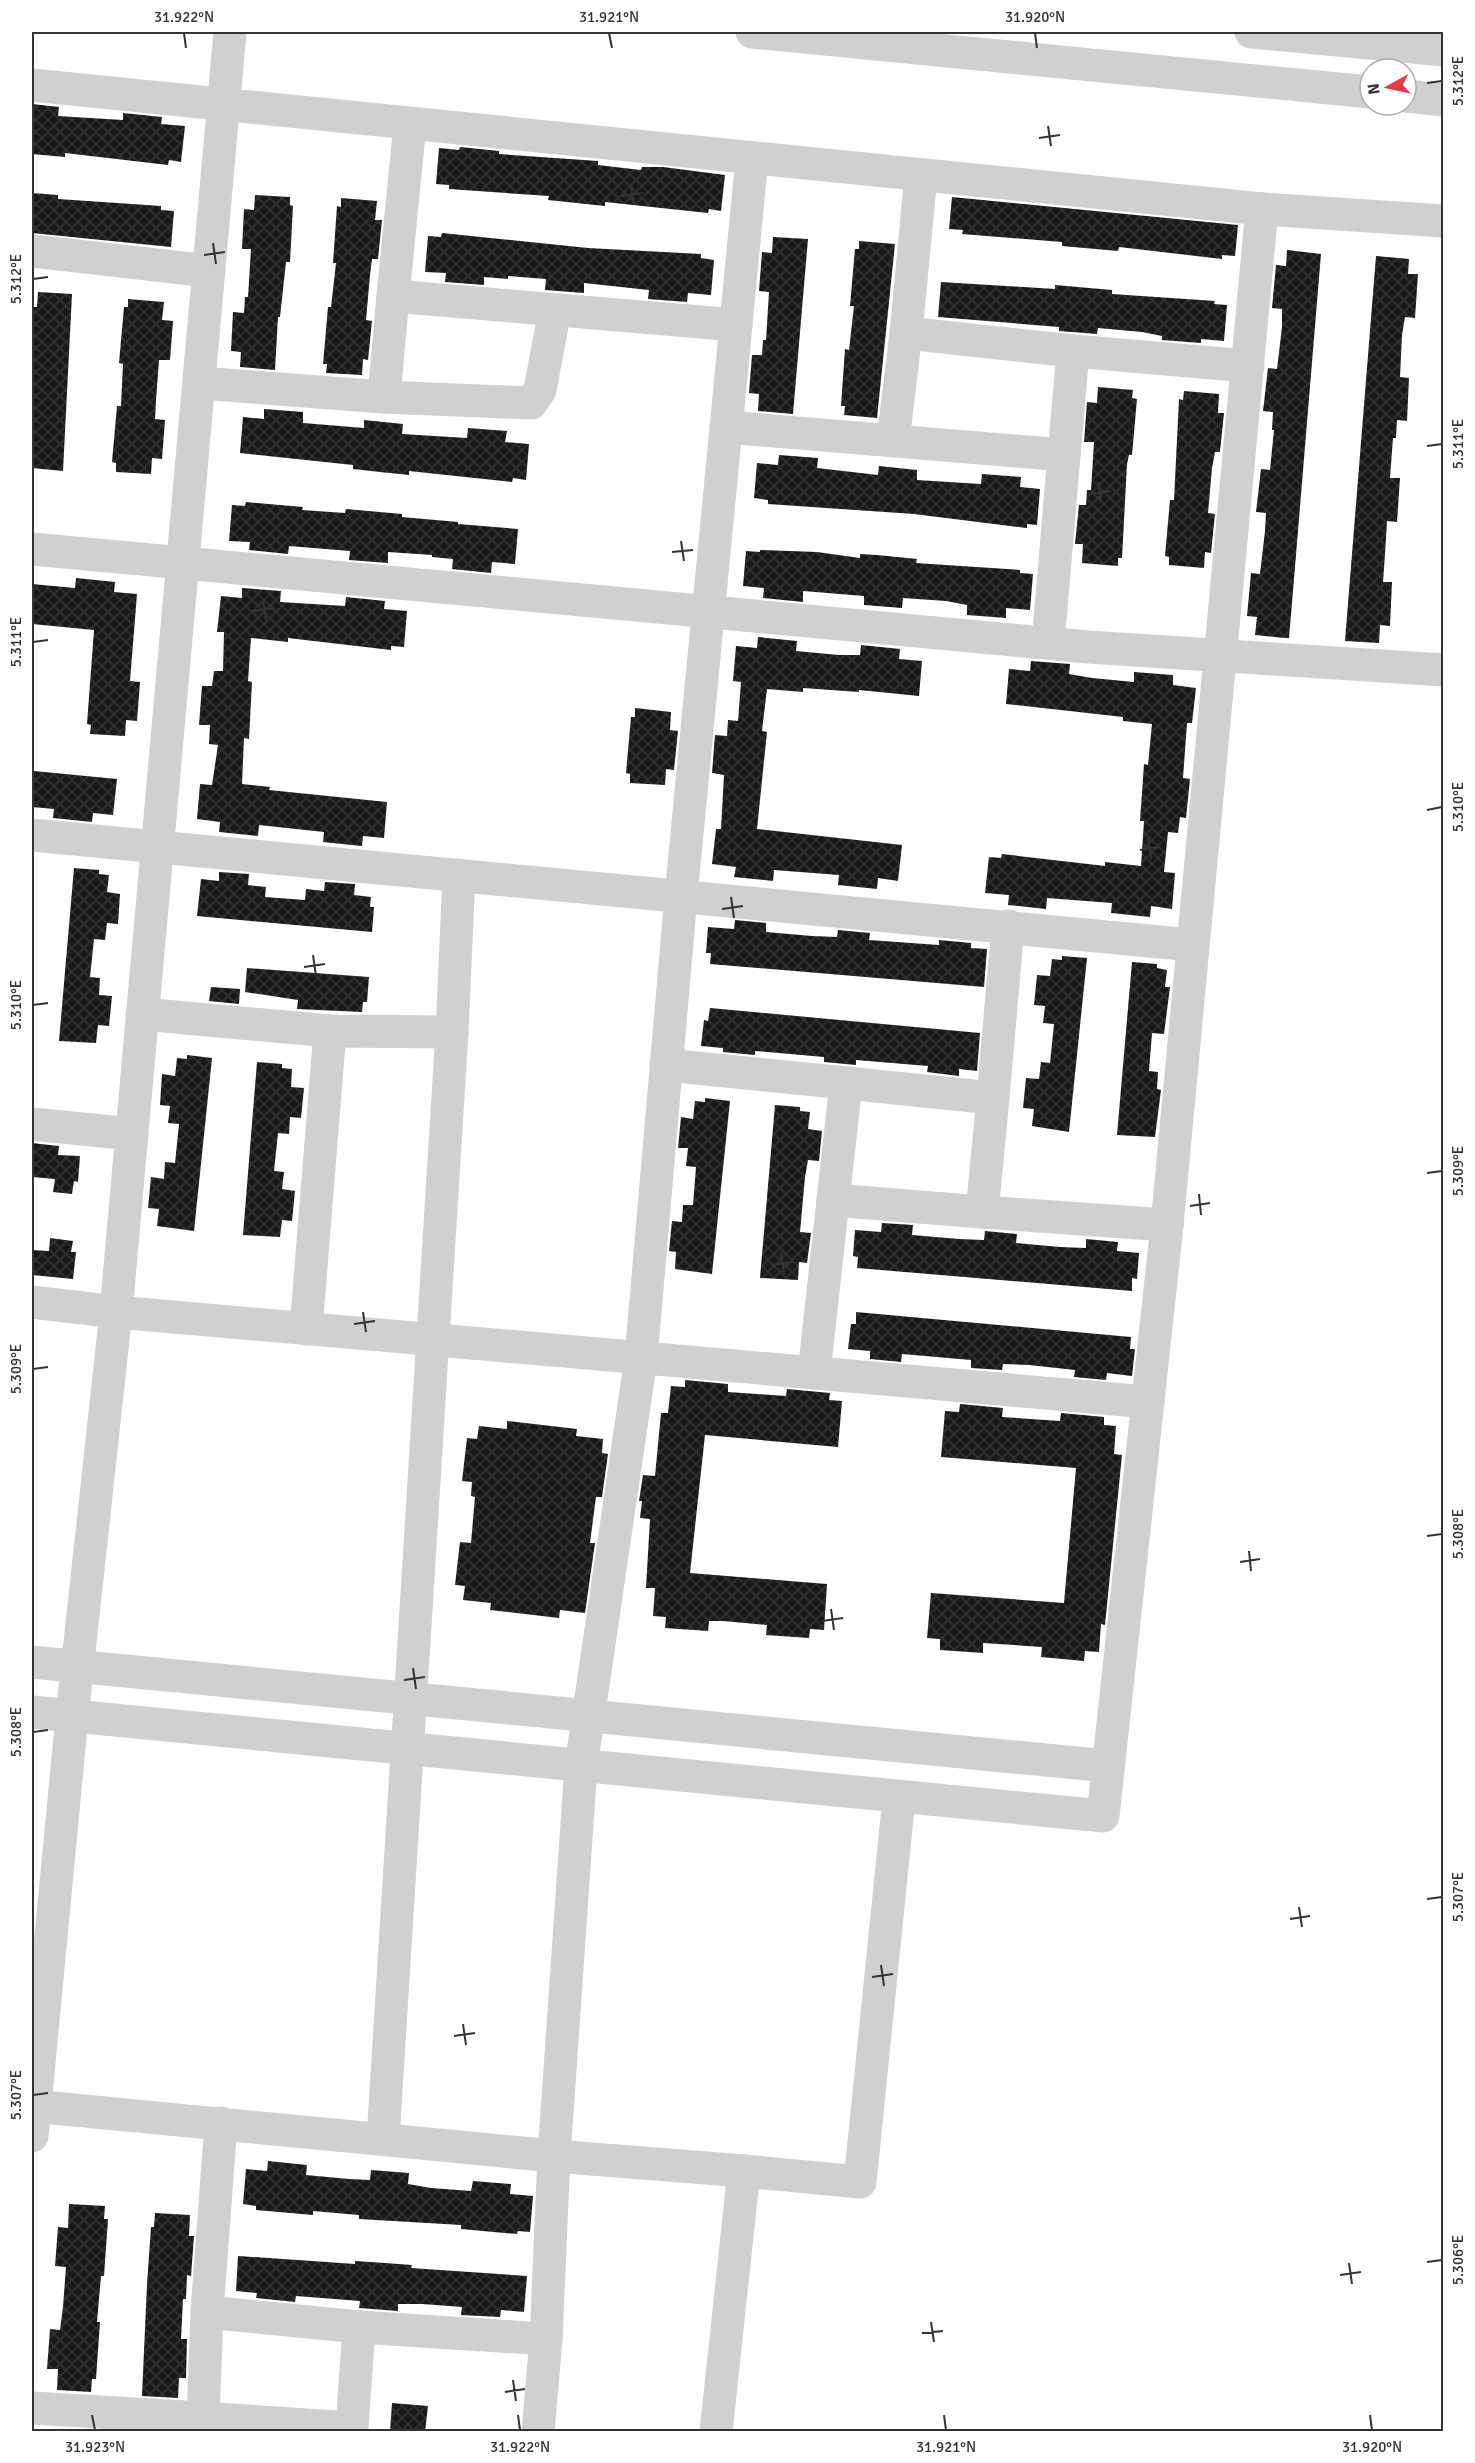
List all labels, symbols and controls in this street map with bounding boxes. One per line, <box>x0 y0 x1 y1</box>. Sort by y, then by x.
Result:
text: 31.922°N <box>154 8 214 26</box>
text: 31.921°N <box>579 8 639 26</box>
text: 31.920°N <box>1005 8 1065 26</box>
text: 5.312°E <box>1449 56 1467 106</box>
north arrow <box>1358 57 1418 117</box>
text: N <box>1363 82 1385 96</box>
text: 5.312°E <box>7 254 25 304</box>
text: 5.311°E <box>1449 419 1467 469</box>
text: 5.311°E <box>7 617 25 667</box>
text: 5.310°E <box>1449 782 1467 832</box>
text: 5.310°E <box>7 980 25 1030</box>
text: 5.309°E <box>1449 1146 1467 1196</box>
text: 5.309°E <box>7 1344 25 1394</box>
text: 5.308°E <box>1449 1509 1467 1559</box>
text: 5.308°E <box>7 1707 25 1757</box>
text: 5.307°E <box>1449 1872 1467 1922</box>
text: 5.307°E <box>7 2070 25 2120</box>
text: 5.306°E <box>1449 2235 1467 2285</box>
text: 31.923°N <box>65 2438 125 2456</box>
text: 31.922°N <box>490 2438 550 2456</box>
text: 31.921°N <box>916 2438 976 2456</box>
text: 31.920°N <box>1342 2438 1402 2456</box>

